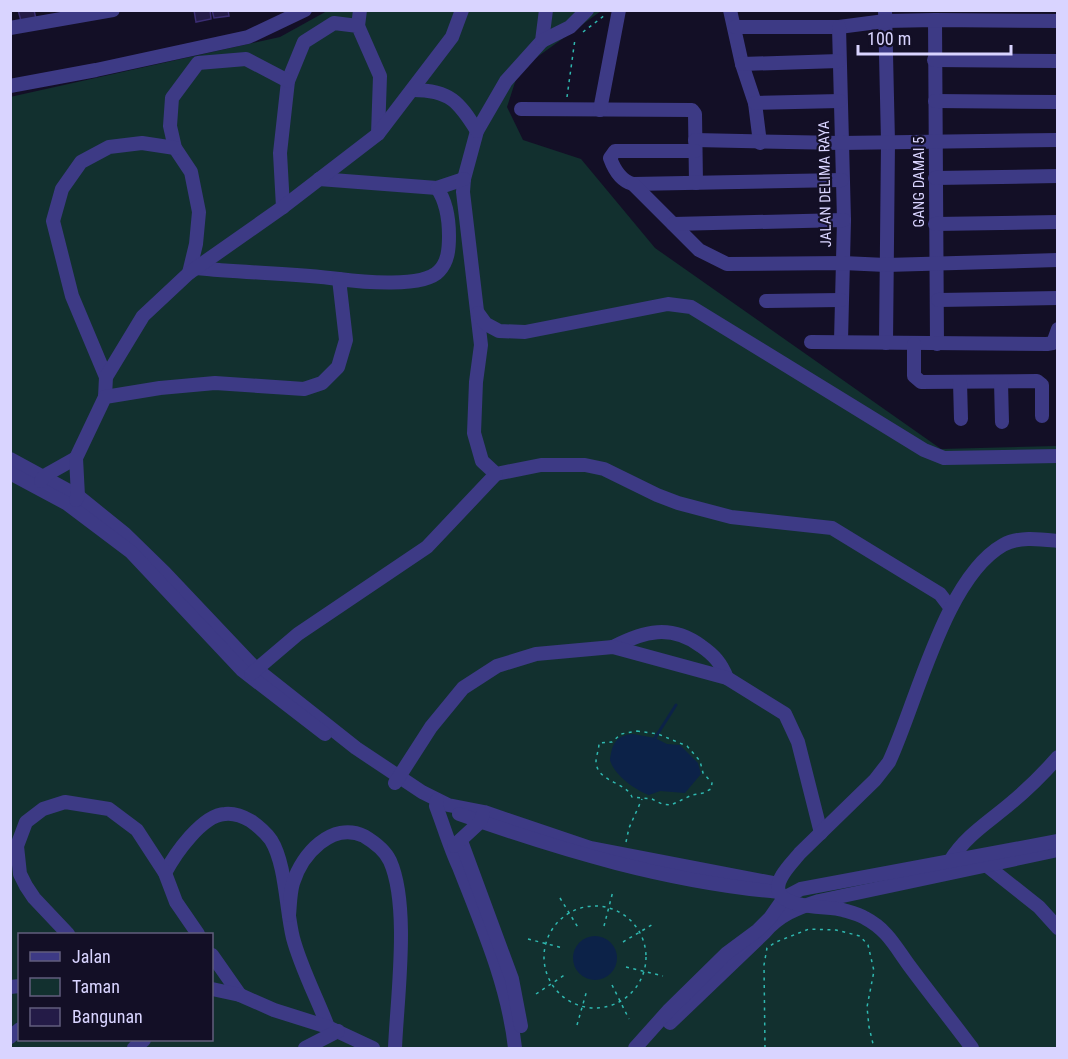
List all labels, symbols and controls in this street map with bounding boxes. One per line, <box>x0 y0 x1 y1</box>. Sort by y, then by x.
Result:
scale bar <box>858 18 1011 56</box>
text: 100 m <box>867 28 911 49</box>
street label: JALAN DELIMA RAYA <box>815 120 835 247</box>
street label: GANG DAMAI 5 <box>910 137 928 227</box>
legend <box>18 933 213 1041</box>
text: Jalan <box>72 946 111 967</box>
text: Taman <box>72 976 120 997</box>
text: Bangunan <box>72 1006 143 1027</box>

